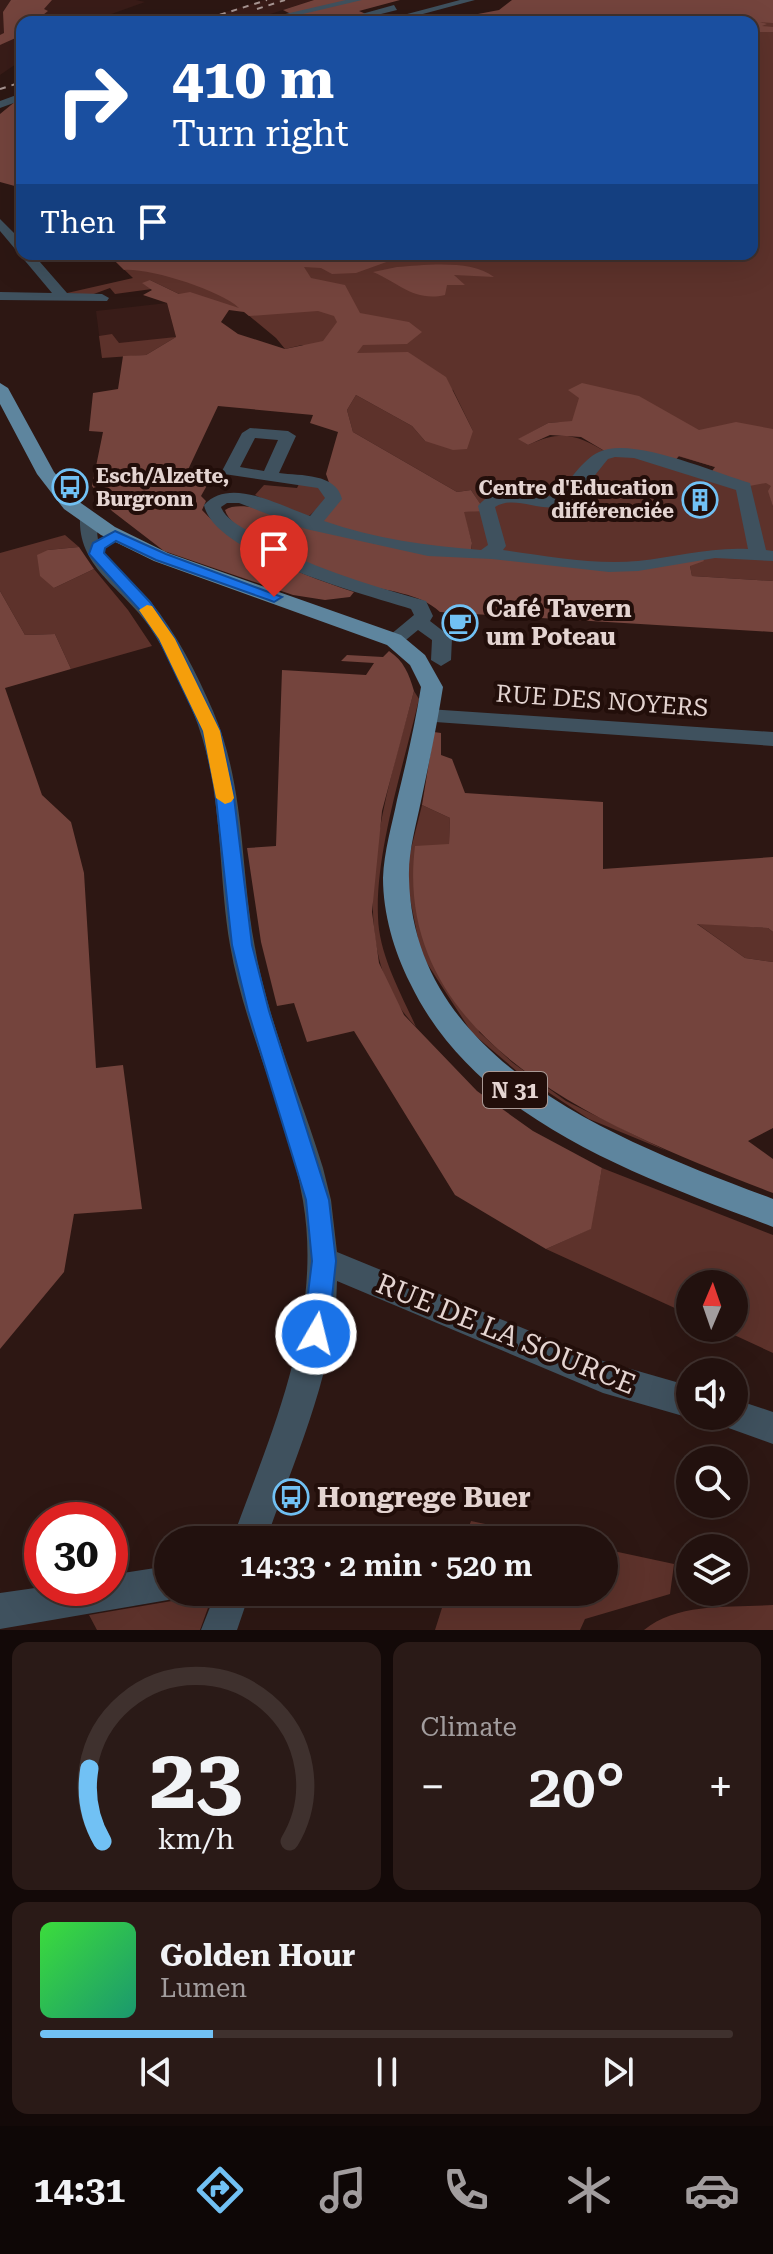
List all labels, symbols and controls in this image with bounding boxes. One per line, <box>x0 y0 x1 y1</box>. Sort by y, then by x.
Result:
text: 410 m <box>172 46 334 112</box>
icon: right <box>40 48 144 152</box>
text: Turn right <box>172 113 349 155</box>
icon: arrive <box>131 200 175 244</box>
text: Then <box>40 205 115 240</box>
place label: Esch/Alzette, Burgronn <box>96 464 229 511</box>
bus stop icon: Esch/Alzette, Burgronn <box>51 468 89 506</box>
place label: Centre d'Education différenciée <box>479 476 675 523</box>
building icon: Centre d'Education différenciée <box>681 481 719 519</box>
pin <box>240 515 308 597</box>
icon: arrive <box>252 527 296 571</box>
place label: Café Tavern um Poteau <box>486 595 632 651</box>
cafe icon: Café Tavern um Poteau <box>441 604 479 642</box>
street label: RUE DES NOYERS <box>495 680 709 722</box>
road number: N 31 <box>483 1072 547 1108</box>
street label: RUE DE LA SOURCE <box>372 1267 640 1401</box>
north arrow <box>676 1270 748 1342</box>
map controls <box>676 1270 748 1606</box>
position arrow <box>274 1292 358 1376</box>
button: sound <box>676 1358 748 1430</box>
button: search <box>676 1446 748 1518</box>
bus stop icon: Hongrege Buer <box>272 1478 310 1516</box>
place label: Hongrege Buer <box>317 1481 531 1514</box>
speed limit sign: 30 <box>24 1502 128 1606</box>
button: layers <box>676 1534 748 1606</box>
text: 14:33 · 2 min · 520 m <box>240 1548 532 1583</box>
text: Climate <box>421 1712 517 1742</box>
text: 23 <box>150 1731 243 1828</box>
text: 20° <box>528 1751 625 1822</box>
text: − <box>421 1761 445 1813</box>
text: + <box>708 1761 733 1813</box>
text: km/h <box>158 1822 235 1856</box>
text: Golden Hour <box>160 1938 355 1973</box>
text: Lumen <box>160 1973 247 2003</box>
icon: previous <box>134 2050 178 2094</box>
icon: pause <box>365 2050 409 2094</box>
icon: next <box>596 2050 640 2094</box>
icon: directions <box>192 2162 248 2218</box>
icon: music <box>315 2162 371 2218</box>
icon: phone <box>438 2162 494 2218</box>
icon: climate <box>561 2162 617 2218</box>
icon: car <box>684 2162 740 2218</box>
text: 14:31 <box>33 2169 125 2211</box>

